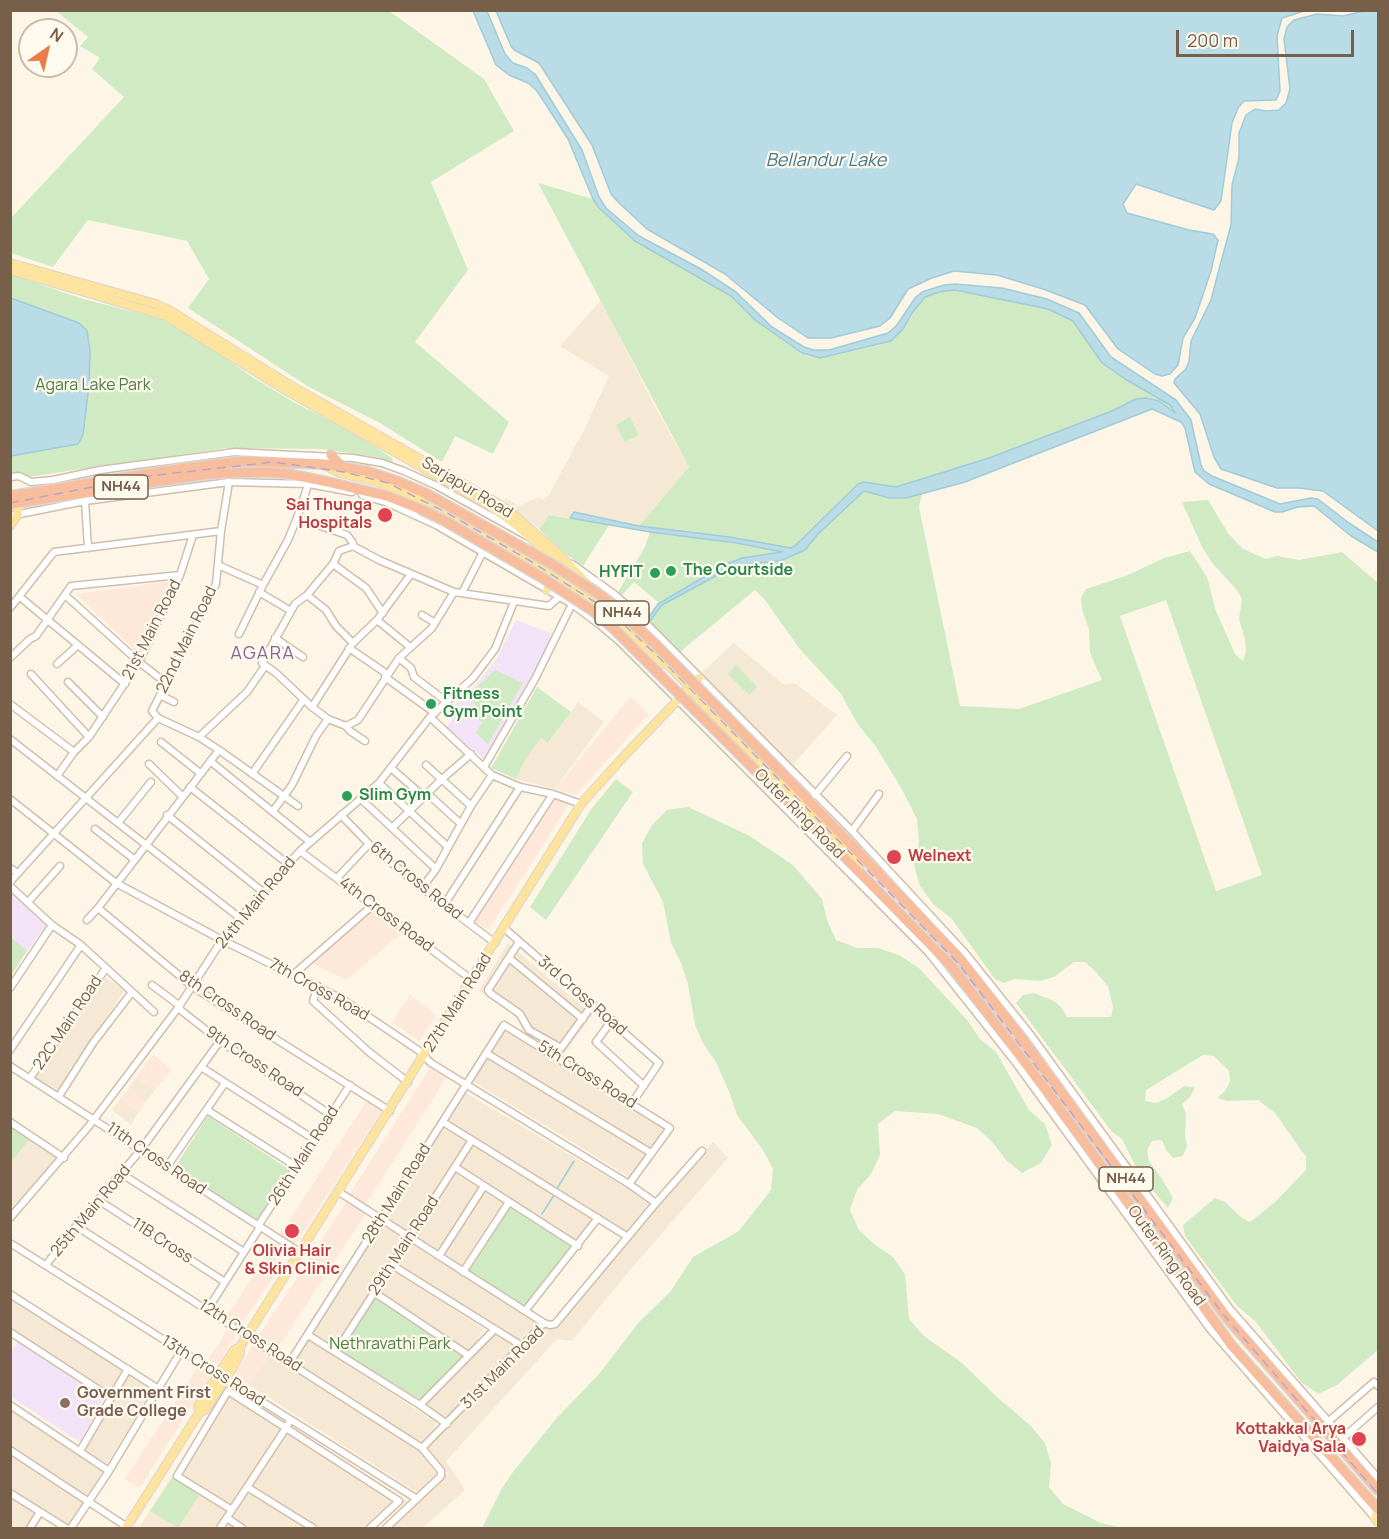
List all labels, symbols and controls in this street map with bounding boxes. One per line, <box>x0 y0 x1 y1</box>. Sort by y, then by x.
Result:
north arrow <box>18 18 78 78</box>
scale bar <box>1179 18 1358 56</box>
text: N <box>46 22 68 47</box>
text: 200 m <box>1187 28 1238 52</box>
water label: Bellandur Lake <box>766 150 886 172</box>
park label: Agara Lake Park <box>35 376 151 396</box>
street label: Sarjapur Road <box>418 453 516 523</box>
road number: NH44 <box>94 475 148 499</box>
place label: Sai Thunga Hospitals <box>286 496 372 534</box>
marker: Sai Thunga Hospitals <box>376 506 394 524</box>
place label: The Courtside <box>683 561 793 581</box>
place label: HYFIT <box>599 563 643 583</box>
marker: The Courtside <box>664 564 678 578</box>
marker: HYFIT <box>648 566 662 580</box>
street label: 21st Main Road <box>118 577 186 683</box>
street label: 22nd Main Road <box>153 583 221 697</box>
road number: NH44 <box>595 601 649 625</box>
district label: AGARA <box>230 643 296 665</box>
place label: Fitness Gym Point <box>443 685 523 723</box>
marker: Fitness Gym Point <box>424 697 438 711</box>
street label: Outer Ring Road <box>750 765 848 863</box>
place label: Slim Gym <box>359 786 431 806</box>
marker: Slim Gym <box>340 789 354 803</box>
street label: 6th Cross Road <box>366 838 466 924</box>
place label: Welnext <box>908 847 972 867</box>
marker: Welnext <box>885 848 903 866</box>
street label: 24th Main Road <box>212 853 300 953</box>
street label: 4th Cross Road <box>335 873 437 957</box>
street label: 27th Main Road <box>420 950 496 1056</box>
street label: 3rd Cross Road <box>534 952 630 1040</box>
street label: 7th Cross Road <box>266 955 372 1025</box>
street label: 8th Cross Road <box>175 967 279 1045</box>
street label: 22C Main Road <box>29 972 107 1074</box>
street label: 9th Cross Road <box>202 1022 306 1102</box>
street label: 5th Cross Road <box>534 1037 640 1113</box>
street label: 26th Main Road <box>265 1103 343 1209</box>
street label: 11th Cross Road <box>103 1119 209 1199</box>
street label: 28th Main Road <box>359 1140 435 1248</box>
street label: 25th Main Road <box>47 1161 135 1261</box>
road number: NH44 <box>1099 1167 1153 1191</box>
street label: 29th Main Road <box>365 1193 443 1299</box>
street label: Outer Ring Road <box>1123 1202 1209 1310</box>
street label: 11B Cross <box>128 1214 196 1268</box>
marker: Olivia Hair & Skin Clinic <box>283 1222 301 1240</box>
place label: Olivia Hair & Skin Clinic <box>244 1242 340 1280</box>
street label: 12th Cross Road <box>195 1296 305 1376</box>
street label: 31st Main Road <box>457 1322 549 1414</box>
street label: 13th Cross Road <box>158 1331 268 1411</box>
park label: Nethravathi Park <box>329 1335 451 1355</box>
place label: Government First Grade College <box>77 1384 211 1422</box>
marker: Government First Grade College <box>58 1396 72 1410</box>
place label: Kottakkal Arya Vaidya Sala <box>1235 1420 1346 1458</box>
marker: Kottakkal Arya Vaidya Sala <box>1350 1430 1368 1448</box>

